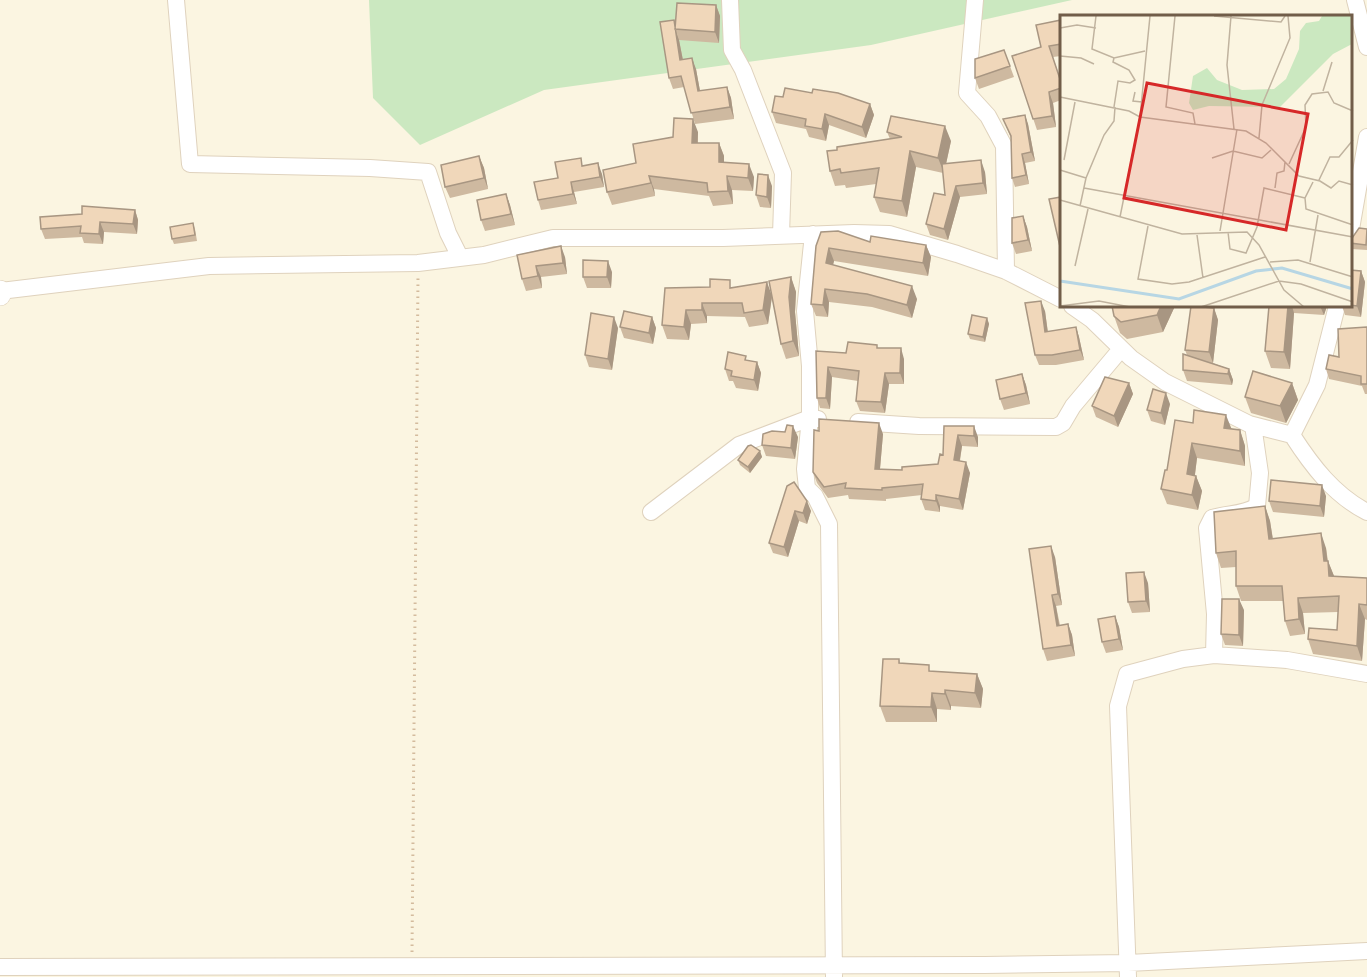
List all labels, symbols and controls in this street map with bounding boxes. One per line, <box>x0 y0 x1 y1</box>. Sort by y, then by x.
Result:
inset map <box>1060 15 1352 308</box>

